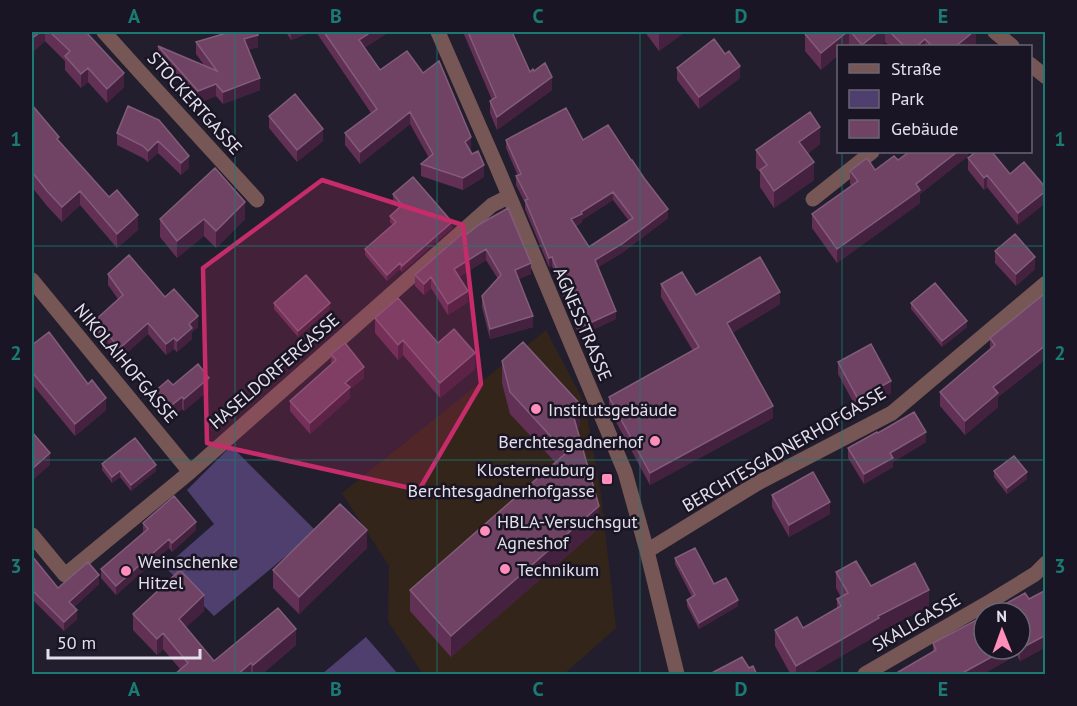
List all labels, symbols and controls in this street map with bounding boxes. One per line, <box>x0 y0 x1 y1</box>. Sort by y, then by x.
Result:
text: A <box>128 3 141 29</box>
text: B <box>330 3 342 29</box>
text: C <box>532 3 544 29</box>
text: D <box>735 3 748 29</box>
text: E <box>938 3 948 29</box>
legend <box>837 45 1032 153</box>
street label: STOCKERTGASSE <box>143 47 247 159</box>
text: Straße <box>891 57 942 80</box>
text: Park <box>891 87 924 110</box>
text: Gebäude <box>891 117 958 140</box>
text: 1 <box>10 126 22 152</box>
text: 1 <box>1054 126 1066 152</box>
street label: AGNESSTRASSE <box>549 264 617 384</box>
street label: NIKOLAIHOFGASSE <box>69 299 183 427</box>
street label: HASELDORFERGASSE <box>204 308 344 434</box>
text: 2 <box>10 340 22 366</box>
text: 2 <box>1054 340 1066 366</box>
street label: BERCHTESGADNERHOFGASSE <box>678 381 890 517</box>
place label: Institutsgebäude <box>548 398 677 421</box>
marker: Institutsgebäude <box>529 402 543 416</box>
place label: Berchtesgadnerhof <box>498 430 644 453</box>
marker: Berchtesgadnerhof <box>648 434 662 448</box>
place label: Klosterneuburg Berchtesgadnerhofgasse <box>408 458 595 502</box>
marker: Klosterneuburg Berchtesgadnerhofgasse <box>600 472 614 486</box>
place label: HBLA-Versuchsgut Agneshof <box>497 510 638 554</box>
marker: HBLA-Versuchsgut Agneshof <box>478 524 492 538</box>
place label: Weinschenke Hitzel <box>138 550 238 594</box>
text: 3 <box>10 553 22 579</box>
text: 3 <box>1054 553 1066 579</box>
place label: Technikum <box>517 558 599 581</box>
marker: Technikum <box>498 562 512 576</box>
marker: Weinschenke Hitzel <box>119 564 133 578</box>
street label: SKALLGASSE <box>868 587 964 657</box>
north arrow <box>972 601 1032 661</box>
text: N <box>996 606 1007 626</box>
scale bar <box>48 622 200 660</box>
text: 50 m <box>57 631 96 654</box>
text: A <box>128 676 141 702</box>
text: B <box>330 676 342 702</box>
text: C <box>532 676 544 702</box>
text: D <box>735 676 748 702</box>
text: E <box>938 676 948 702</box>

